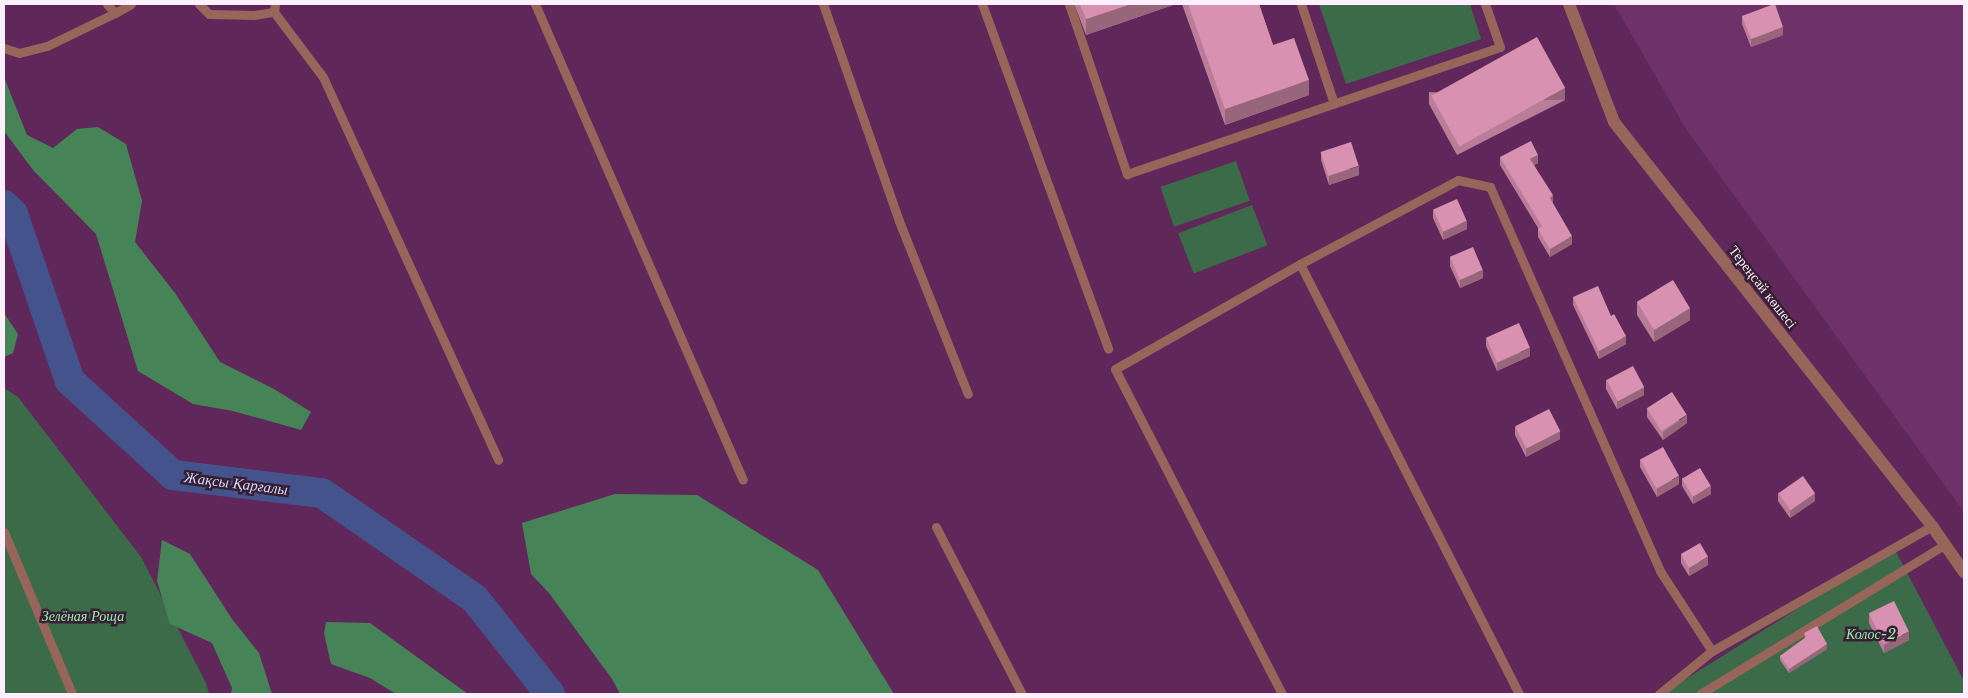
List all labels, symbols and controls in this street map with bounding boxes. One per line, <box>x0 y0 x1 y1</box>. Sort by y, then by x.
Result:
street label: Тереңсай көшесі <box>1726 242 1800 332</box>
water label: Жақсы Қарғалы <box>183 468 289 498</box>
park label: Зелёная Роща <box>42 608 124 624</box>
park label: Колос-2 <box>1846 626 1896 642</box>

